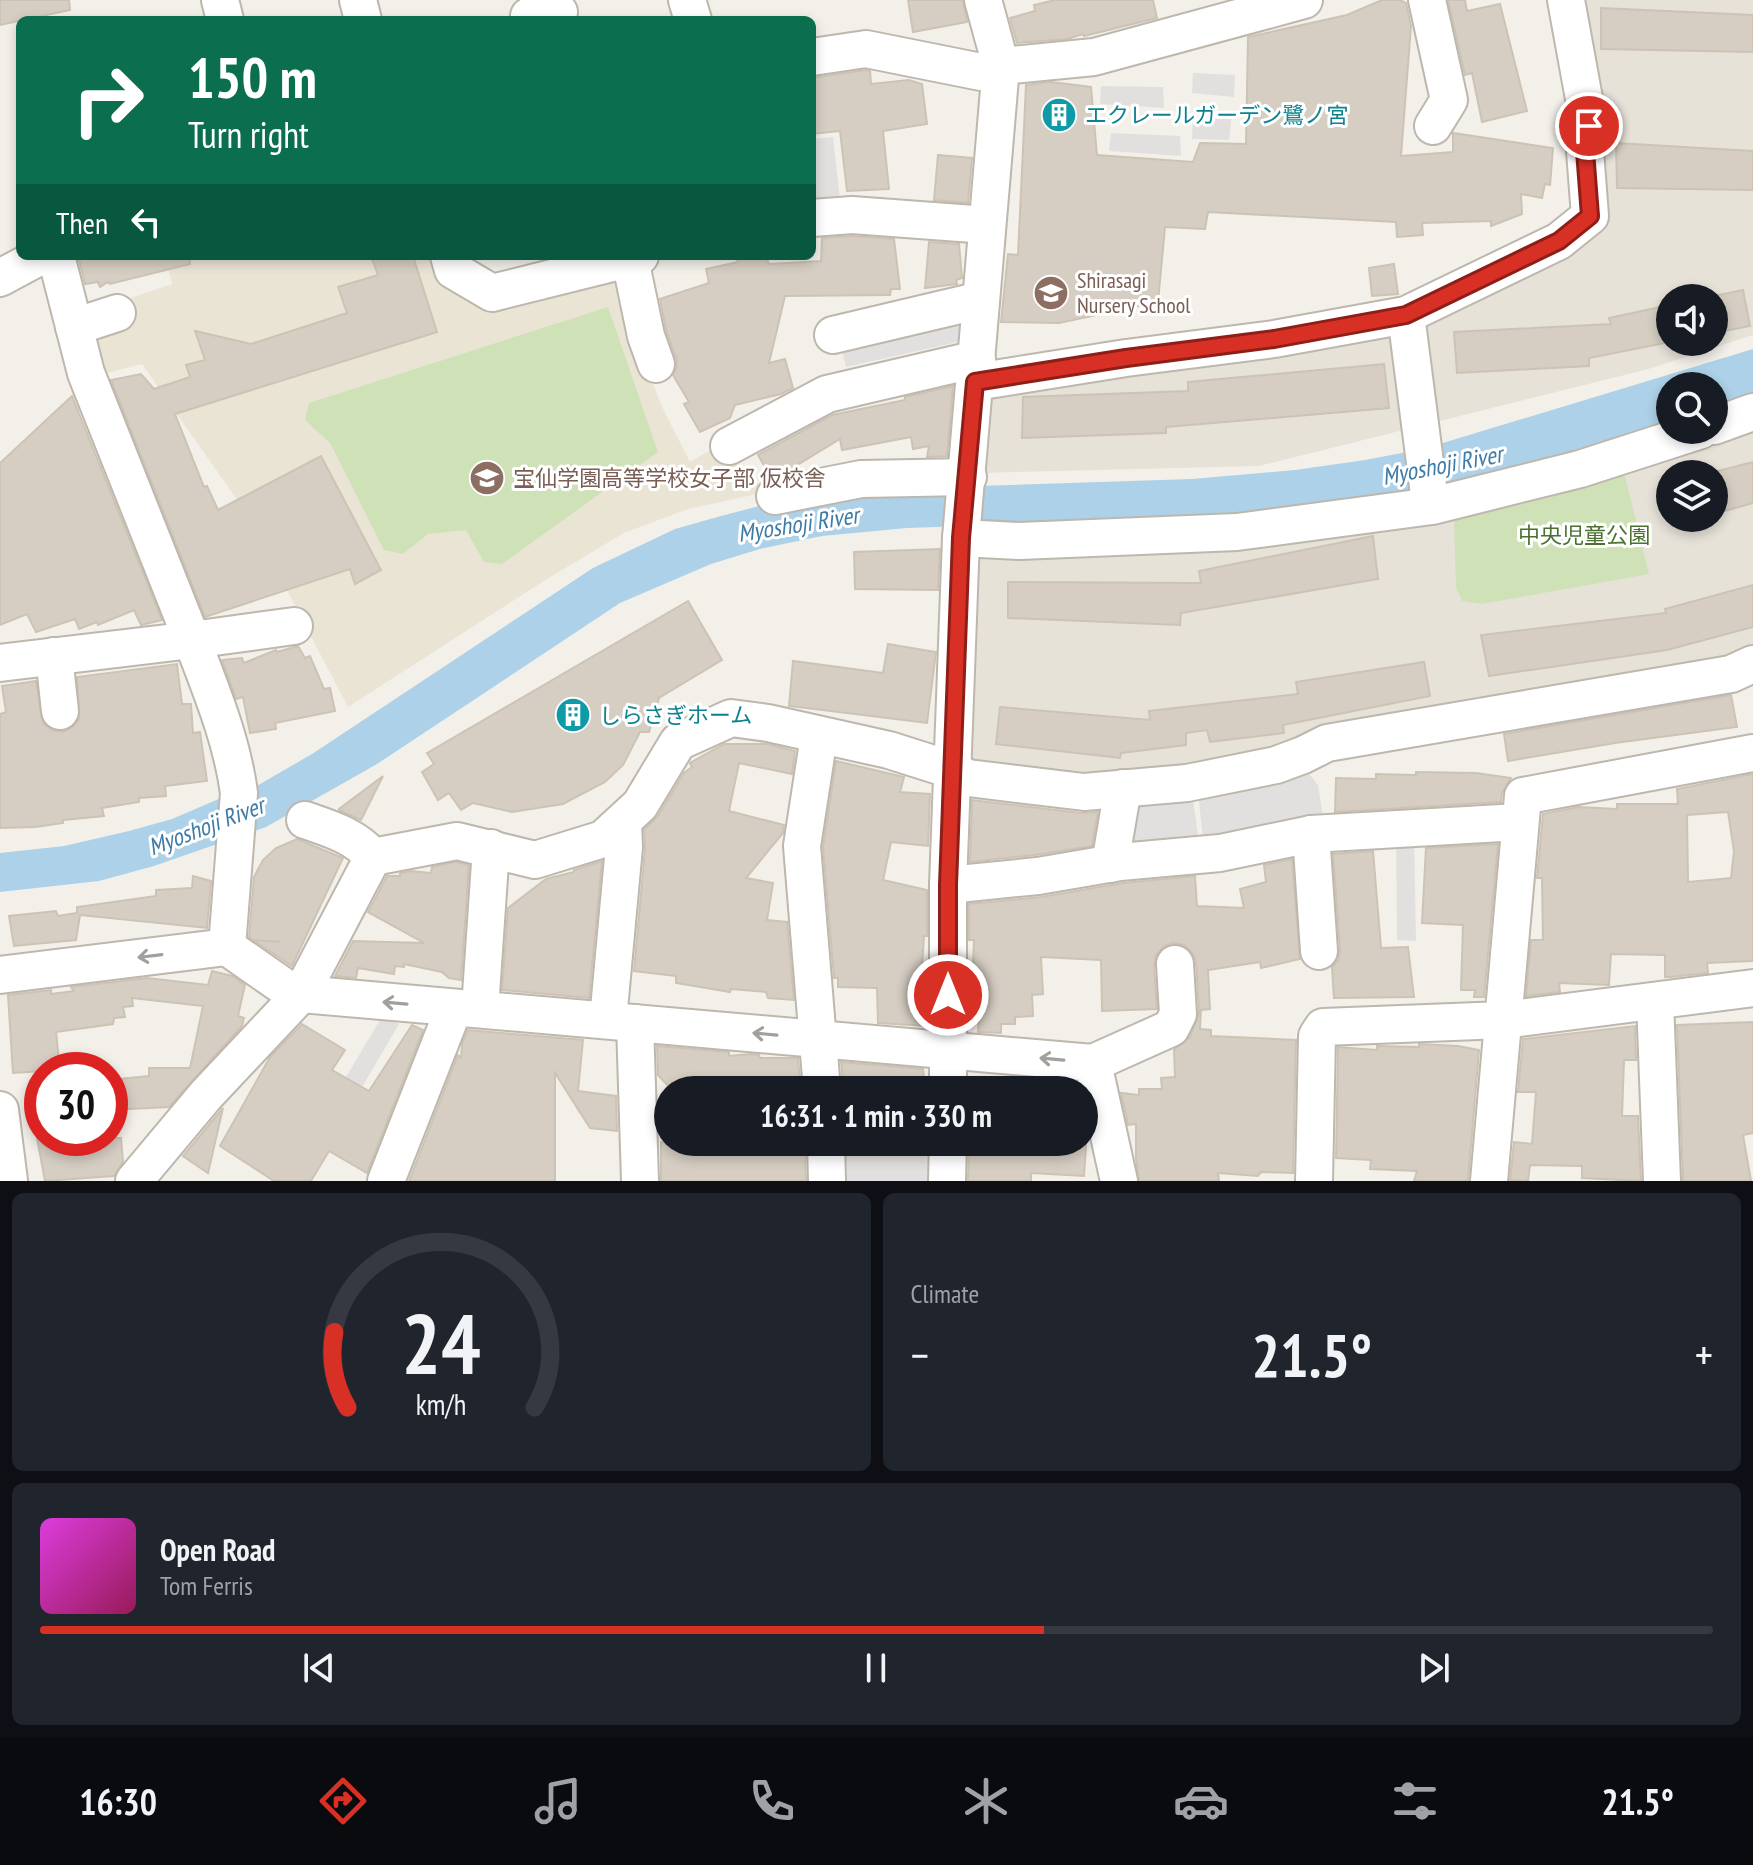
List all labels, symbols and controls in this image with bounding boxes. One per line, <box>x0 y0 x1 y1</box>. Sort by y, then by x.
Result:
text: 150 m <box>188 41 317 113</box>
icon: right <box>56 48 160 152</box>
pin <box>1555 92 1623 160</box>
building icon: エクレールガーデン鷺ノ宮 <box>1040 96 1078 134</box>
place label: エクレールガーデン鷺ノ宮 <box>1085 101 1348 129</box>
icon: arrive <box>1567 104 1611 148</box>
text: Turn right <box>188 111 309 158</box>
icon: left <box>124 200 168 244</box>
text: Then <box>56 203 108 242</box>
place label: Shirasagi Nursery School <box>1077 266 1191 319</box>
school or university icon: Shirasagi Nursery School <box>1032 274 1070 312</box>
map controls <box>1656 284 1728 532</box>
button: sound <box>1656 284 1728 356</box>
button: search <box>1656 372 1728 444</box>
water label: Myoshoji River <box>1379 438 1508 492</box>
school or university icon: 宝仙学園高等学校女子部 仮校舎 <box>468 459 506 497</box>
button: layers <box>1656 460 1728 532</box>
place label: 宝仙学園高等学校女子部 仮校舎 <box>513 464 826 492</box>
water label: Myoshoji River <box>735 499 864 549</box>
park label: 中央児童公園 <box>1518 521 1650 549</box>
building icon: しらさぎホーム <box>554 696 592 734</box>
place label: しらさぎホーム <box>599 701 752 729</box>
water label: Myoshoji River <box>144 788 272 862</box>
one-way arrow <box>137 949 164 964</box>
position arrow <box>906 953 990 1037</box>
one-way arrow <box>382 995 409 1010</box>
one-way arrow <box>752 1026 779 1041</box>
speed limit sign: 30 <box>24 1052 128 1156</box>
one-way arrow <box>1039 1052 1066 1067</box>
text: 16:31 · 1 min · 330 m <box>760 1096 992 1135</box>
text: Climate <box>911 1277 979 1310</box>
text: 24 <box>401 1289 481 1397</box>
text: 21.5° <box>1251 1316 1372 1394</box>
text: − <box>911 1326 929 1383</box>
text: + <box>1695 1326 1713 1383</box>
text: km/h <box>416 1386 467 1423</box>
text: Open Road <box>160 1530 275 1569</box>
text: Tom Ferris <box>160 1569 253 1602</box>
icon: previous <box>297 1646 341 1690</box>
icon: pause <box>854 1646 898 1690</box>
icon: next <box>1412 1646 1456 1690</box>
icon: directions <box>315 1773 371 1829</box>
icon: music <box>530 1773 586 1829</box>
icon: phone <box>744 1773 800 1829</box>
icon: climate <box>958 1773 1014 1829</box>
icon: car <box>1173 1773 1229 1829</box>
icon: filters <box>1387 1773 1443 1829</box>
text: 16:30 <box>79 1778 157 1825</box>
text: 21.5° <box>1601 1778 1674 1825</box>

